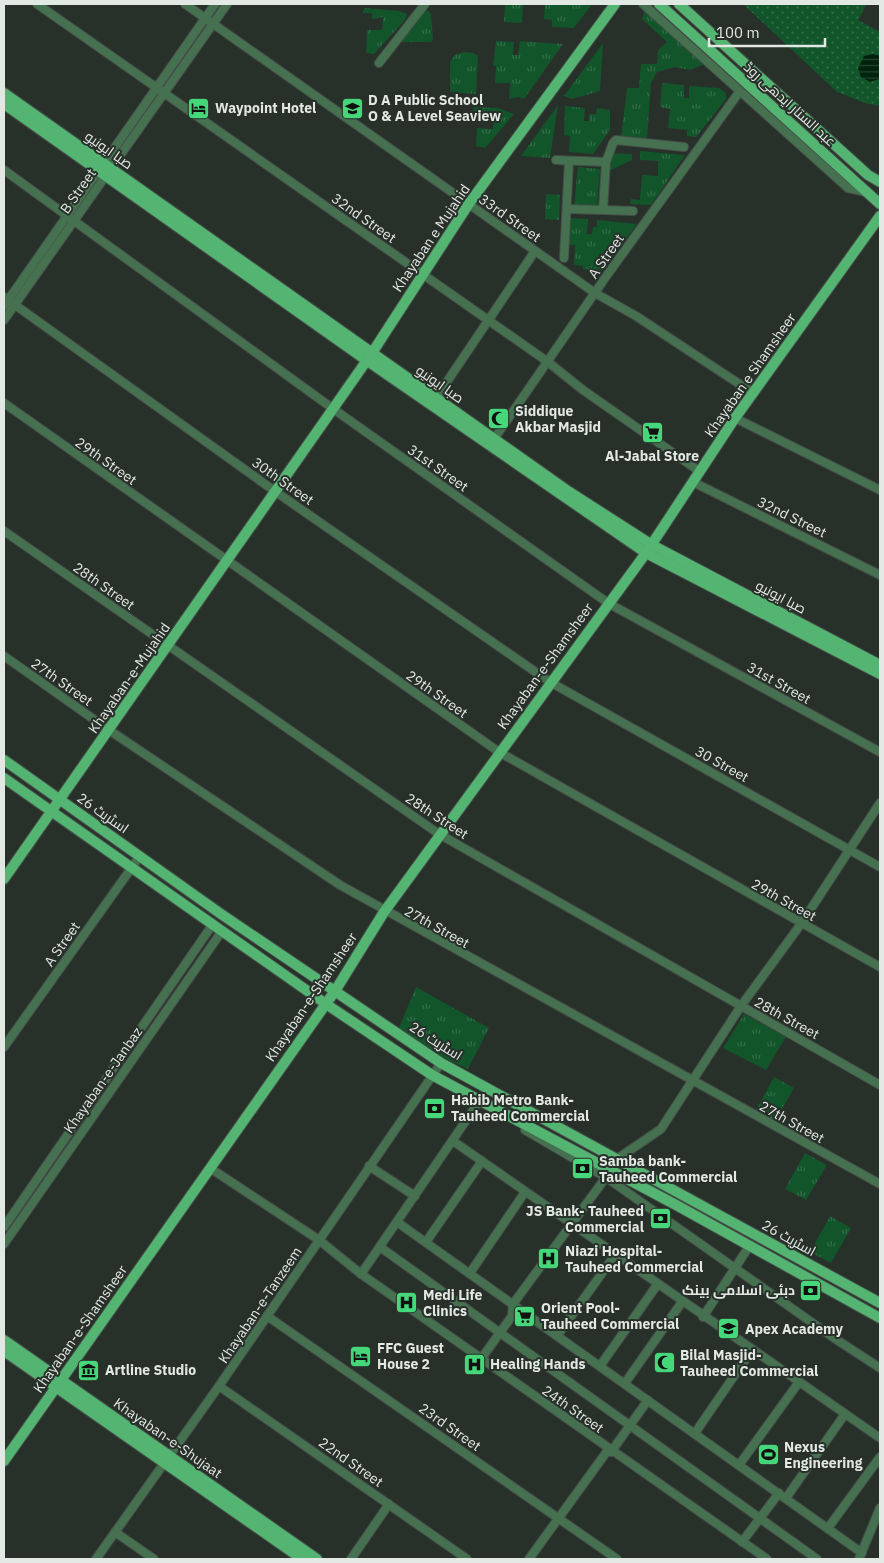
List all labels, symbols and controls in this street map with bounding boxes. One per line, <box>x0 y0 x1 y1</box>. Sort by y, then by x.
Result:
scale bar <box>709 15 825 47</box>
text: 100 m <box>716 23 760 42</box>
street label: عبد الستار ایدھی روڈ <box>740 58 840 150</box>
place label: D A Public School O & A Level Seaview <box>368 91 501 125</box>
hotel icon: Waypoint Hotel <box>187 96 211 120</box>
school or university icon: D A Public School O & A Level Seaview <box>340 96 364 120</box>
place label: Waypoint Hotel <box>215 99 316 117</box>
street label: صبا ایونیو <box>81 127 137 173</box>
street label: B Street <box>56 165 100 217</box>
street label: Khayaban e Mujahid <box>388 181 474 295</box>
street label: 32nd Street <box>328 189 400 247</box>
street label: 33rd Street <box>475 190 545 246</box>
street label: A Street <box>584 230 628 282</box>
street label: Khayaban e Shamsheer <box>700 309 800 441</box>
street label: صبا ایونیو <box>412 361 468 407</box>
place label: Siddique Akbar Masjid <box>515 402 601 436</box>
mosque icon: Siddique Akbar Masjid <box>487 407 511 431</box>
supermarket icon: Al-Jabal Store <box>640 421 664 445</box>
street label: 29th Street <box>72 433 140 489</box>
street label: 31st Street <box>404 441 472 496</box>
place label: Al-Jabal Store <box>605 447 699 465</box>
street label: 30th Street <box>249 453 317 509</box>
street label: 32nd Street <box>755 493 830 541</box>
street label: 28th Street <box>70 558 138 614</box>
street label: صبا ایونیو <box>753 576 809 618</box>
street label: Khayaban-e-Shamsheer <box>493 599 597 733</box>
street label: Khayaban-e-Mujahid <box>84 619 174 737</box>
street label: 27th Street <box>28 654 96 710</box>
street label: 31st Street <box>744 658 814 708</box>
street label: 29th Street <box>403 666 471 722</box>
street label: 30 Street <box>692 742 752 786</box>
street label: اسٹریٹ 26 <box>74 789 132 837</box>
street label: 28th Street <box>402 789 472 843</box>
street label: 29th Street <box>748 875 820 925</box>
street label: 27th Street <box>401 902 473 952</box>
street label: A Street <box>40 918 84 970</box>
street label: Khayaban-e-Shamsheer <box>261 929 361 1065</box>
street label: 28th Street <box>751 993 823 1043</box>
street label: اسٹریٹ 26 <box>406 1018 466 1064</box>
street label: Khayaban-e-Janbaz <box>60 1023 147 1137</box>
place label: Habib Metro Bank- Tauheed Commercial <box>451 1091 589 1125</box>
bank icon: Habib Metro Bank- Tauheed Commercial <box>423 1096 447 1120</box>
street label: 27th Street <box>756 1097 828 1147</box>
place label: Samba bank- Tauheed Commercial <box>599 1152 737 1186</box>
bank icon: Samba bank- Tauheed Commercial <box>571 1157 595 1181</box>
place label: JS Bank- Tauheed Commercial <box>526 1202 644 1236</box>
bank icon: JS Bank- Tauheed Commercial <box>648 1207 672 1231</box>
street label: اسٹریٹ 26 <box>759 1216 819 1260</box>
place label: Niazi Hospital- Tauheed Commercial <box>565 1242 703 1276</box>
street label: Khayaban-e-Tanzeem <box>214 1243 306 1367</box>
hospital icon: Niazi Hospital- Tauheed Commercial <box>537 1247 561 1271</box>
street label: Khayaban-e-Shamsheer <box>29 1262 131 1396</box>
bank icon: دبئی اسلامی بینک <box>799 1278 823 1302</box>
place label: دبئی اسلامی بینک <box>682 1281 795 1299</box>
place label: Medi Life Clinics <box>423 1286 483 1320</box>
hospital icon: Medi Life Clinics <box>395 1291 419 1315</box>
place label: Orient Pool- Tauheed Commercial <box>541 1299 679 1333</box>
supermarket icon: Orient Pool- Tauheed Commercial <box>513 1304 537 1328</box>
school or university icon: Apex Academy <box>717 1317 741 1341</box>
place label: Apex Academy <box>745 1320 843 1338</box>
place label: FFC Guest House 2 <box>377 1339 444 1373</box>
hotel icon: FFC Guest House 2 <box>349 1344 373 1368</box>
place label: Bilal Masjid- Tauheed Commercial <box>680 1346 818 1380</box>
mosque icon: Bilal Masjid- Tauheed Commercial <box>652 1351 676 1375</box>
hospital icon: Healing Hands <box>462 1352 486 1376</box>
place label: Healing Hands <box>490 1355 586 1373</box>
museum icon: Artline Studio <box>77 1358 101 1382</box>
place label: Artline Studio <box>105 1361 196 1379</box>
street label: 24th Street <box>539 1381 607 1437</box>
street label: Khayaban-e-Shujaat <box>110 1394 226 1482</box>
street label: 23rd Street <box>415 1399 485 1455</box>
street label: 22nd Street <box>315 1433 387 1491</box>
place label: Nexus Engineering <box>784 1438 863 1472</box>
sports icon: Nexus Engineering <box>756 1443 780 1467</box>

